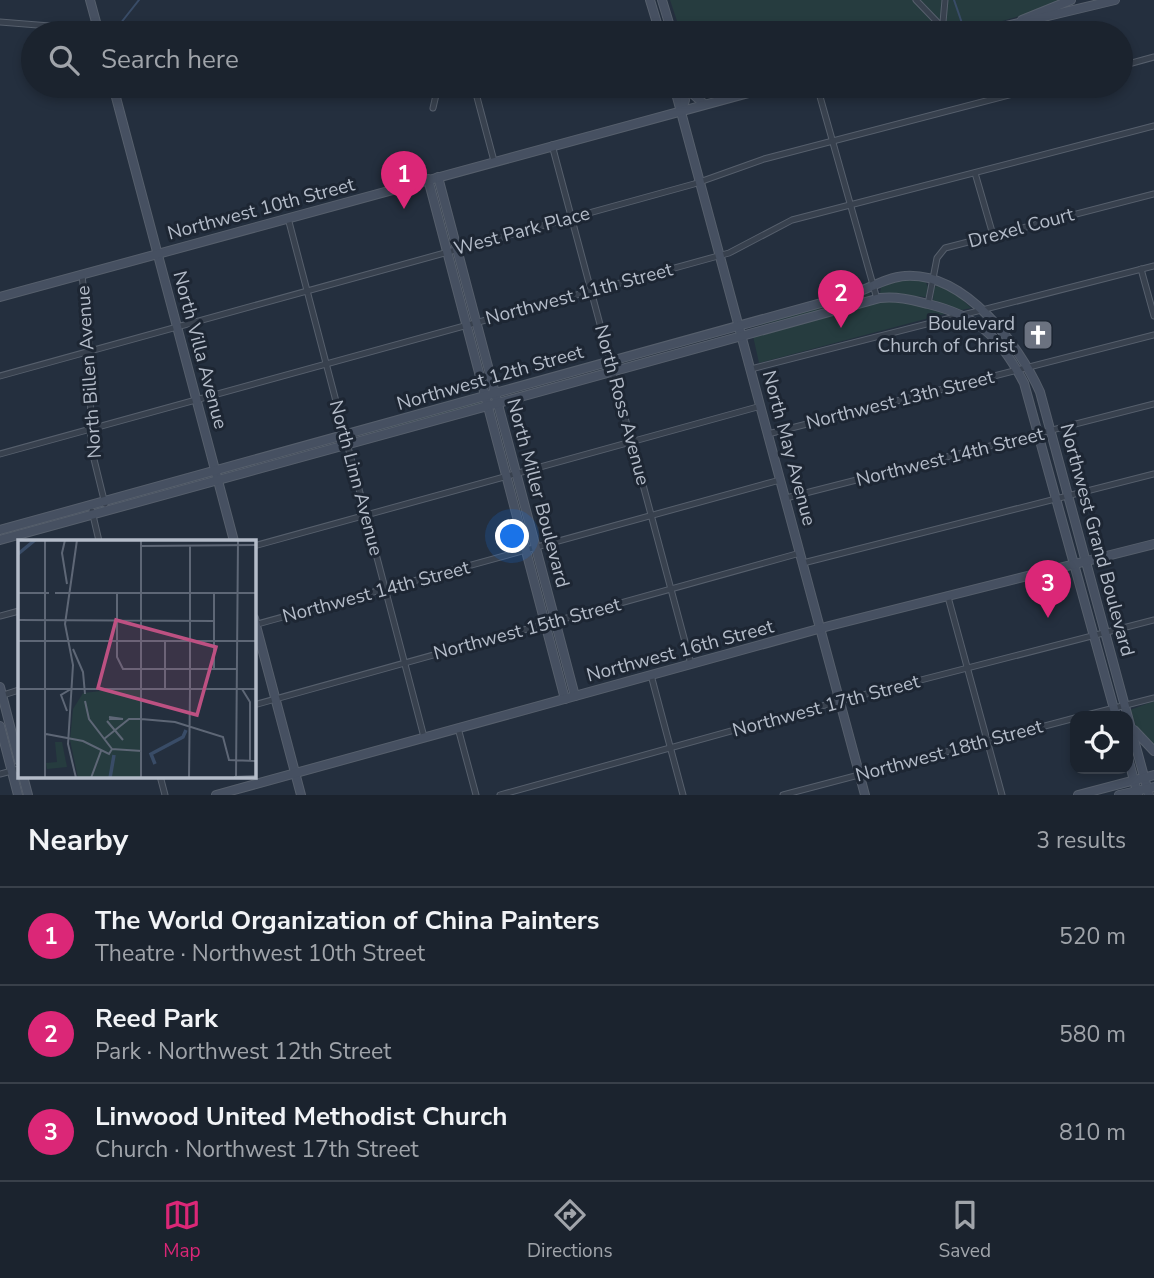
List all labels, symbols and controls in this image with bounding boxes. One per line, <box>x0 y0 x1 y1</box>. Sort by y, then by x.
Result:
search box <box>21 21 1133 98</box>
icon: search <box>45 41 83 79</box>
text: Search here <box>101 42 239 77</box>
pin: 1 <box>381 151 427 209</box>
street label: Northwest 10th Street <box>165 171 358 247</box>
street label: West Park Place <box>451 200 593 262</box>
street label: Drexel Court <box>965 201 1077 255</box>
street label: Northwest 11th Street <box>483 256 676 332</box>
street label: North Villa Avenue <box>166 268 234 432</box>
pin: 2 <box>818 270 864 328</box>
street label: North Billen Avenue <box>70 285 108 459</box>
place label: Boulevard Church of Christ <box>877 311 1015 359</box>
church icon: Boulevard Church of Christ <box>1021 318 1055 352</box>
street label: North Ross Avenue <box>588 322 656 488</box>
street label: Northwest 12th Street <box>394 339 587 417</box>
street label: Northwest 13th Street <box>803 364 997 436</box>
street label: North May Avenue <box>756 367 822 529</box>
street label: North Miller Boulevard <box>500 396 576 590</box>
street label: North Linn Avenue <box>323 397 389 559</box>
street label: Northwest 14th Street <box>853 421 1047 493</box>
street label: Northwest Grand Boulevard <box>1053 421 1141 659</box>
your location <box>495 519 529 553</box>
inset map <box>18 540 256 778</box>
street label: Northwest 14th Street <box>280 554 473 630</box>
pin: 3 <box>1025 560 1071 618</box>
street label: Northwest 15th Street <box>431 591 624 667</box>
street label: Northwest 16th Street <box>584 613 777 689</box>
street label: Northwest 17th Street <box>730 668 923 744</box>
map controls <box>1070 711 1133 774</box>
button: locate <box>1070 711 1133 774</box>
street label: Northwest 18th Street <box>853 713 1046 789</box>
text: Nearby <box>28 820 128 861</box>
text: 3 results <box>1036 825 1126 856</box>
text: The World Organization of China Painters <box>95 903 600 938</box>
text: 1 <box>44 921 58 952</box>
text: 520 m <box>1059 921 1126 952</box>
text: Theatre · Northwest 10th Street <box>95 938 425 969</box>
text: Reed Park <box>95 1001 218 1036</box>
text: 2 <box>44 1019 58 1050</box>
text: 580 m <box>1059 1019 1126 1050</box>
text: Park · Northwest 12th Street <box>95 1036 391 1067</box>
text: Linwood United Methodist Church <box>95 1099 507 1134</box>
text: 3 <box>44 1117 58 1148</box>
text: 810 m <box>1059 1117 1126 1148</box>
text: Church · Northwest 17th Street <box>95 1134 419 1165</box>
tab: Map <box>163 1196 201 1264</box>
tab: Directions <box>527 1196 613 1264</box>
tab: Saved <box>939 1196 991 1264</box>

